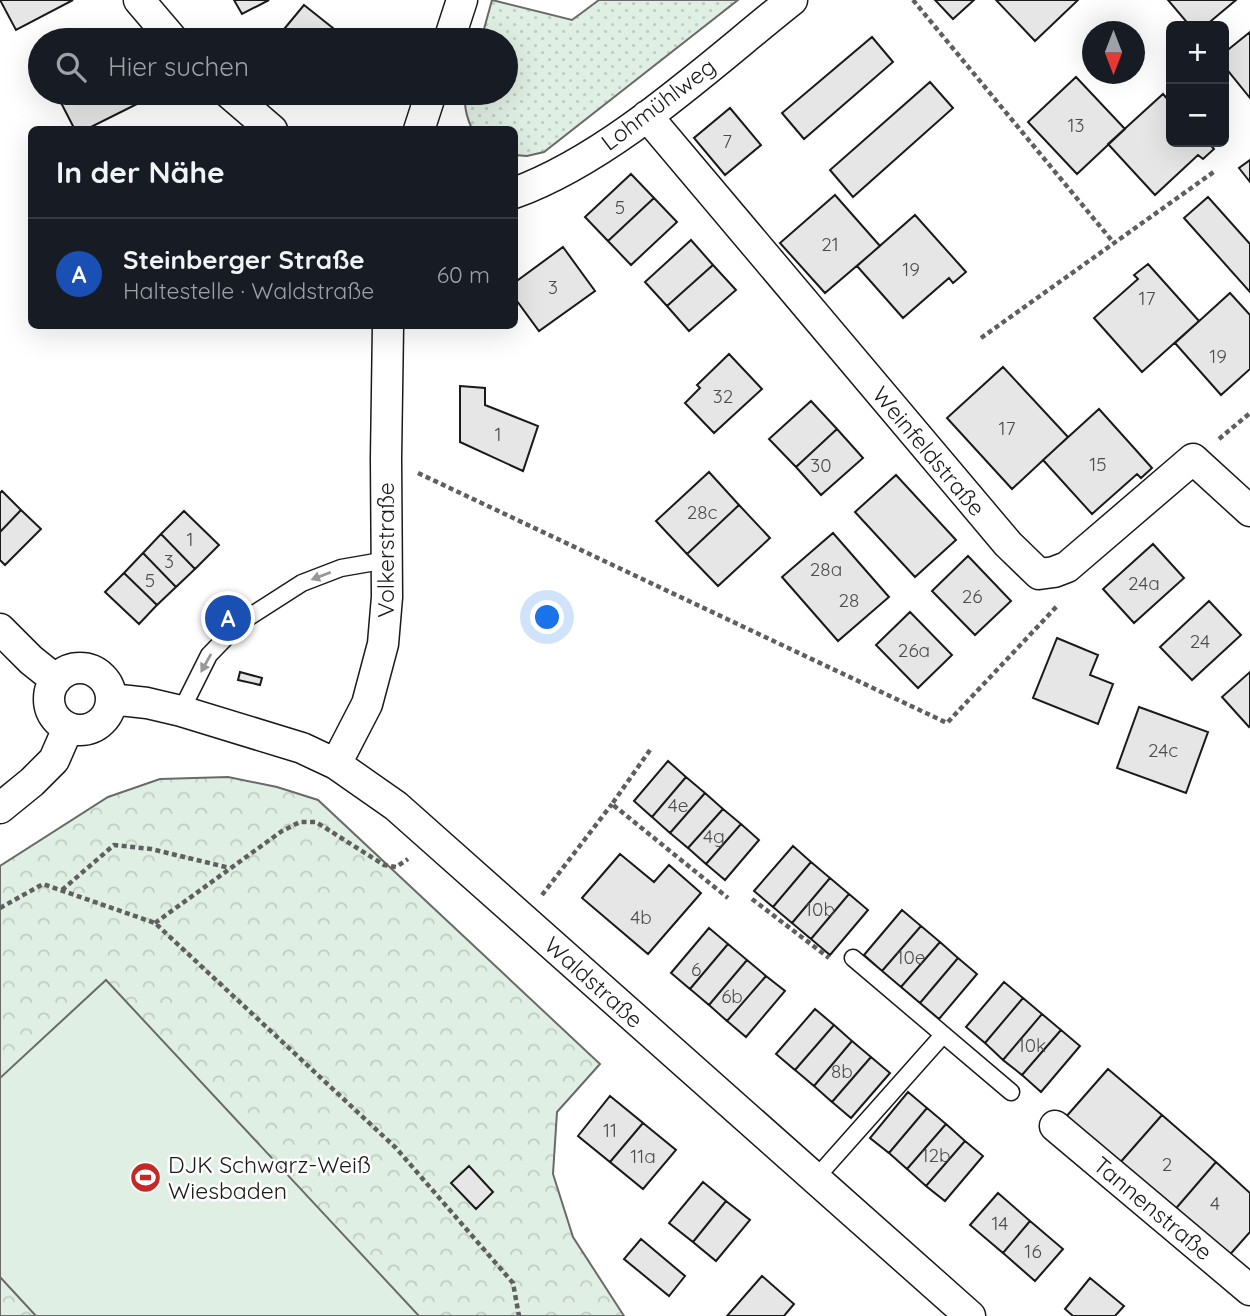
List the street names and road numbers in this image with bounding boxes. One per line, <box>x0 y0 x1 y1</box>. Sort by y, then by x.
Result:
street label: Lohmühlweg <box>595 52 721 156</box>
street label: Weinfeldstraße <box>866 380 992 522</box>
street label: Volkerstraße <box>371 482 400 618</box>
street label: Waldstraße <box>539 930 649 1034</box>
street label: Tannenstraße <box>1088 1150 1218 1266</box>

